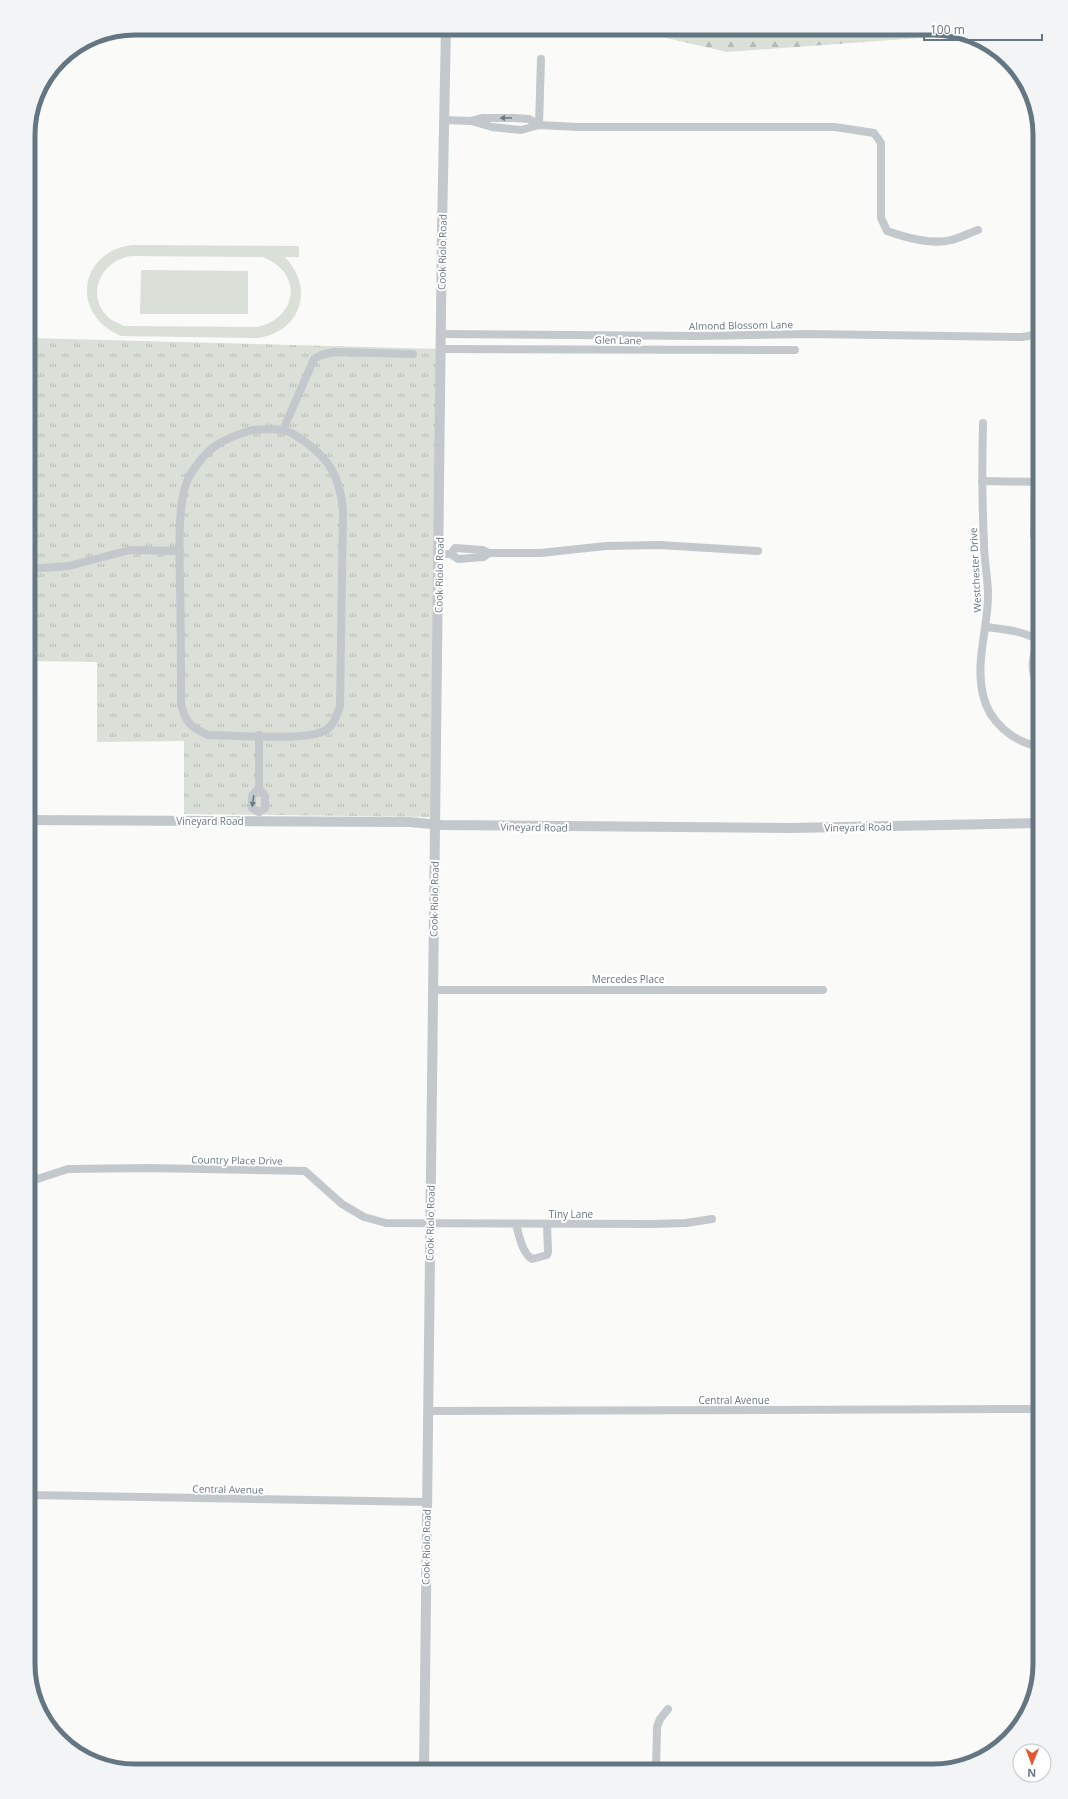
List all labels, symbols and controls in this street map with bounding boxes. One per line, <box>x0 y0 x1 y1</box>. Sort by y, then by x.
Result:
scale bar <box>924 16 1042 42</box>
text: 100 m <box>930 21 965 38</box>
one-way arrow <box>499 115 512 121</box>
street label: Cook Riolo Road <box>434 214 450 290</box>
street label: Almond Blossom Lane <box>689 317 793 333</box>
street label: Glen Lane <box>595 333 642 347</box>
street label: Westchester Drive <box>966 527 984 613</box>
street label: Cook Riolo Road <box>431 537 447 613</box>
one-way arrow <box>250 795 256 807</box>
street label: Vineyard Road <box>176 814 244 828</box>
street label: Vineyard Road <box>500 819 568 835</box>
street label: Vineyard Road <box>824 819 892 835</box>
street label: Cook Riolo Road <box>426 861 442 937</box>
street label: Mercedes Place <box>592 972 665 986</box>
street label: Country Place Drive <box>191 1152 283 1168</box>
street label: Cook Riolo Road <box>422 1185 438 1261</box>
street label: Tiny Lane <box>549 1207 594 1221</box>
street label: Central Avenue <box>698 1393 770 1407</box>
street label: Central Avenue <box>192 1481 264 1497</box>
street label: Cook Riolo Road <box>418 1509 434 1585</box>
north arrow <box>1012 1743 1052 1783</box>
text: N <box>1027 1766 1036 1781</box>

